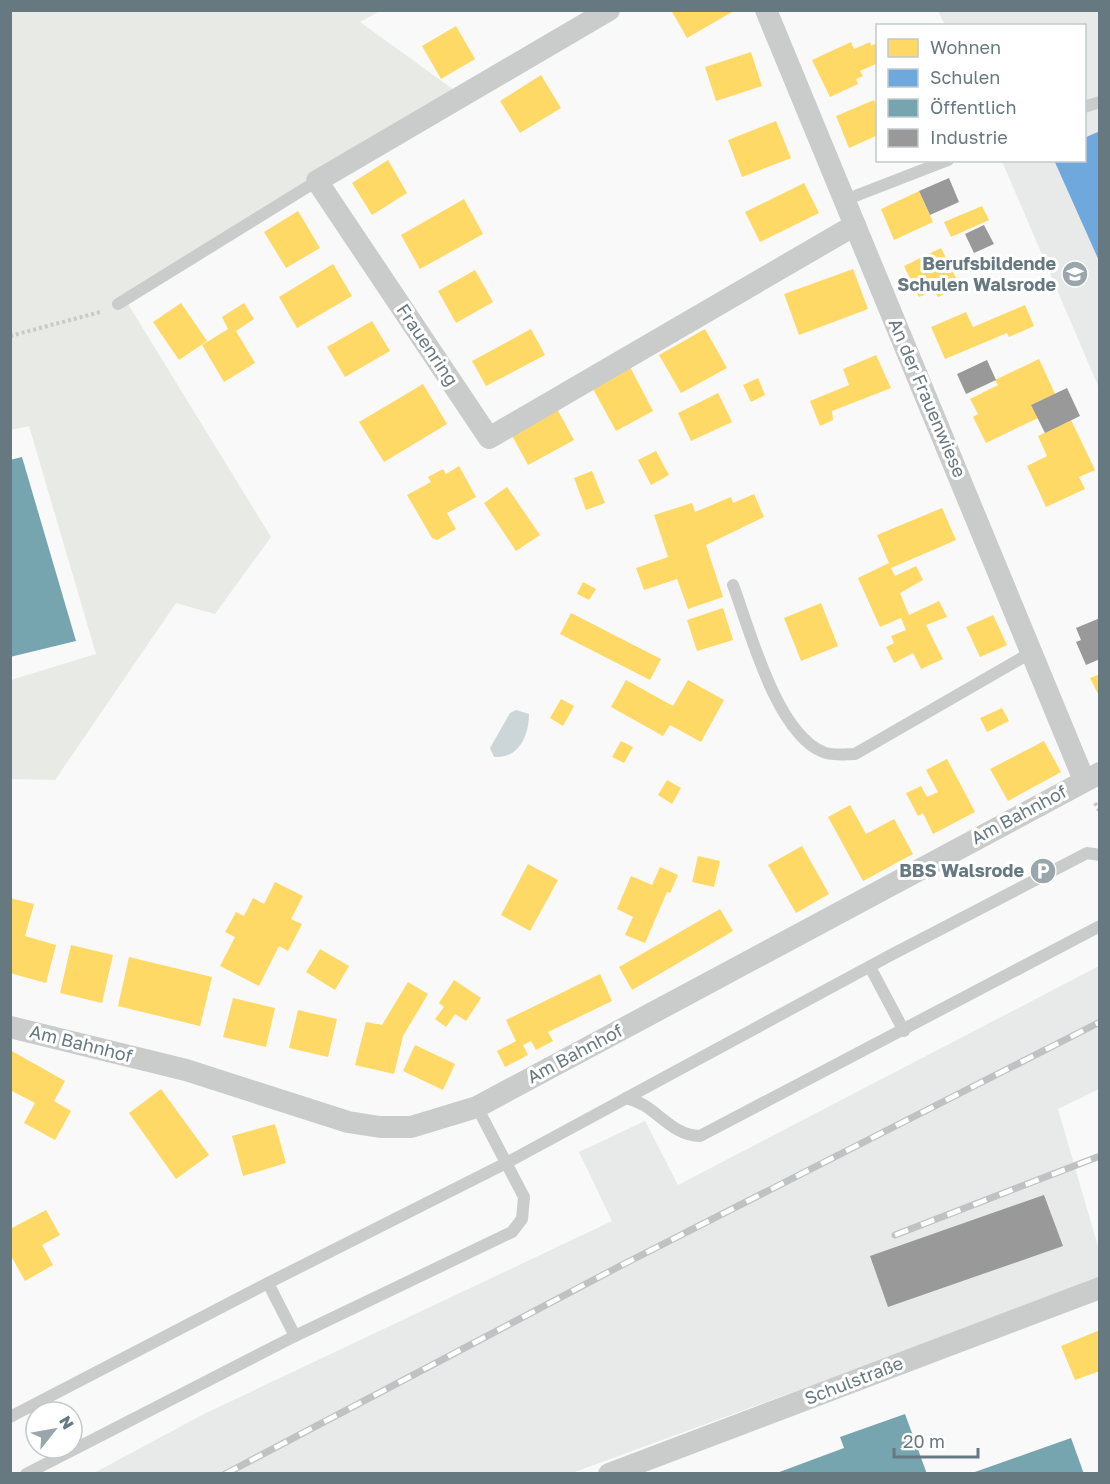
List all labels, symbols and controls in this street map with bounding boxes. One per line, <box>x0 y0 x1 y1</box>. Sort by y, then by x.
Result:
legend <box>876 24 1086 162</box>
text: Wohnen <box>930 36 1001 58</box>
text: Schulen <box>930 66 1000 88</box>
text: Öffentlich <box>930 96 1016 118</box>
text: Industrie <box>930 126 1008 148</box>
place label: Berufsbildende Schulen Walsrode <box>897 252 1056 295</box>
school or university icon: Berufsbildende Schulen Walsrode <box>1060 259 1090 289</box>
street label: Frauenring <box>392 299 463 390</box>
street label: An der Frauenwiese <box>884 315 971 480</box>
street label: Am Bahnhof <box>967 780 1070 849</box>
parking icon: BBS Walsrode <box>1028 856 1058 886</box>
place label: BBS Walsrode <box>899 859 1024 881</box>
street label: Am Bahnhof <box>523 1019 626 1088</box>
street label: Am Bahnhof <box>28 1020 135 1067</box>
street label: Schulstraße <box>801 1351 906 1409</box>
north arrow <box>24 1400 84 1460</box>
text: N <box>55 1412 79 1433</box>
scale bar <box>894 1421 978 1459</box>
text: 20 m <box>903 1430 945 1452</box>

